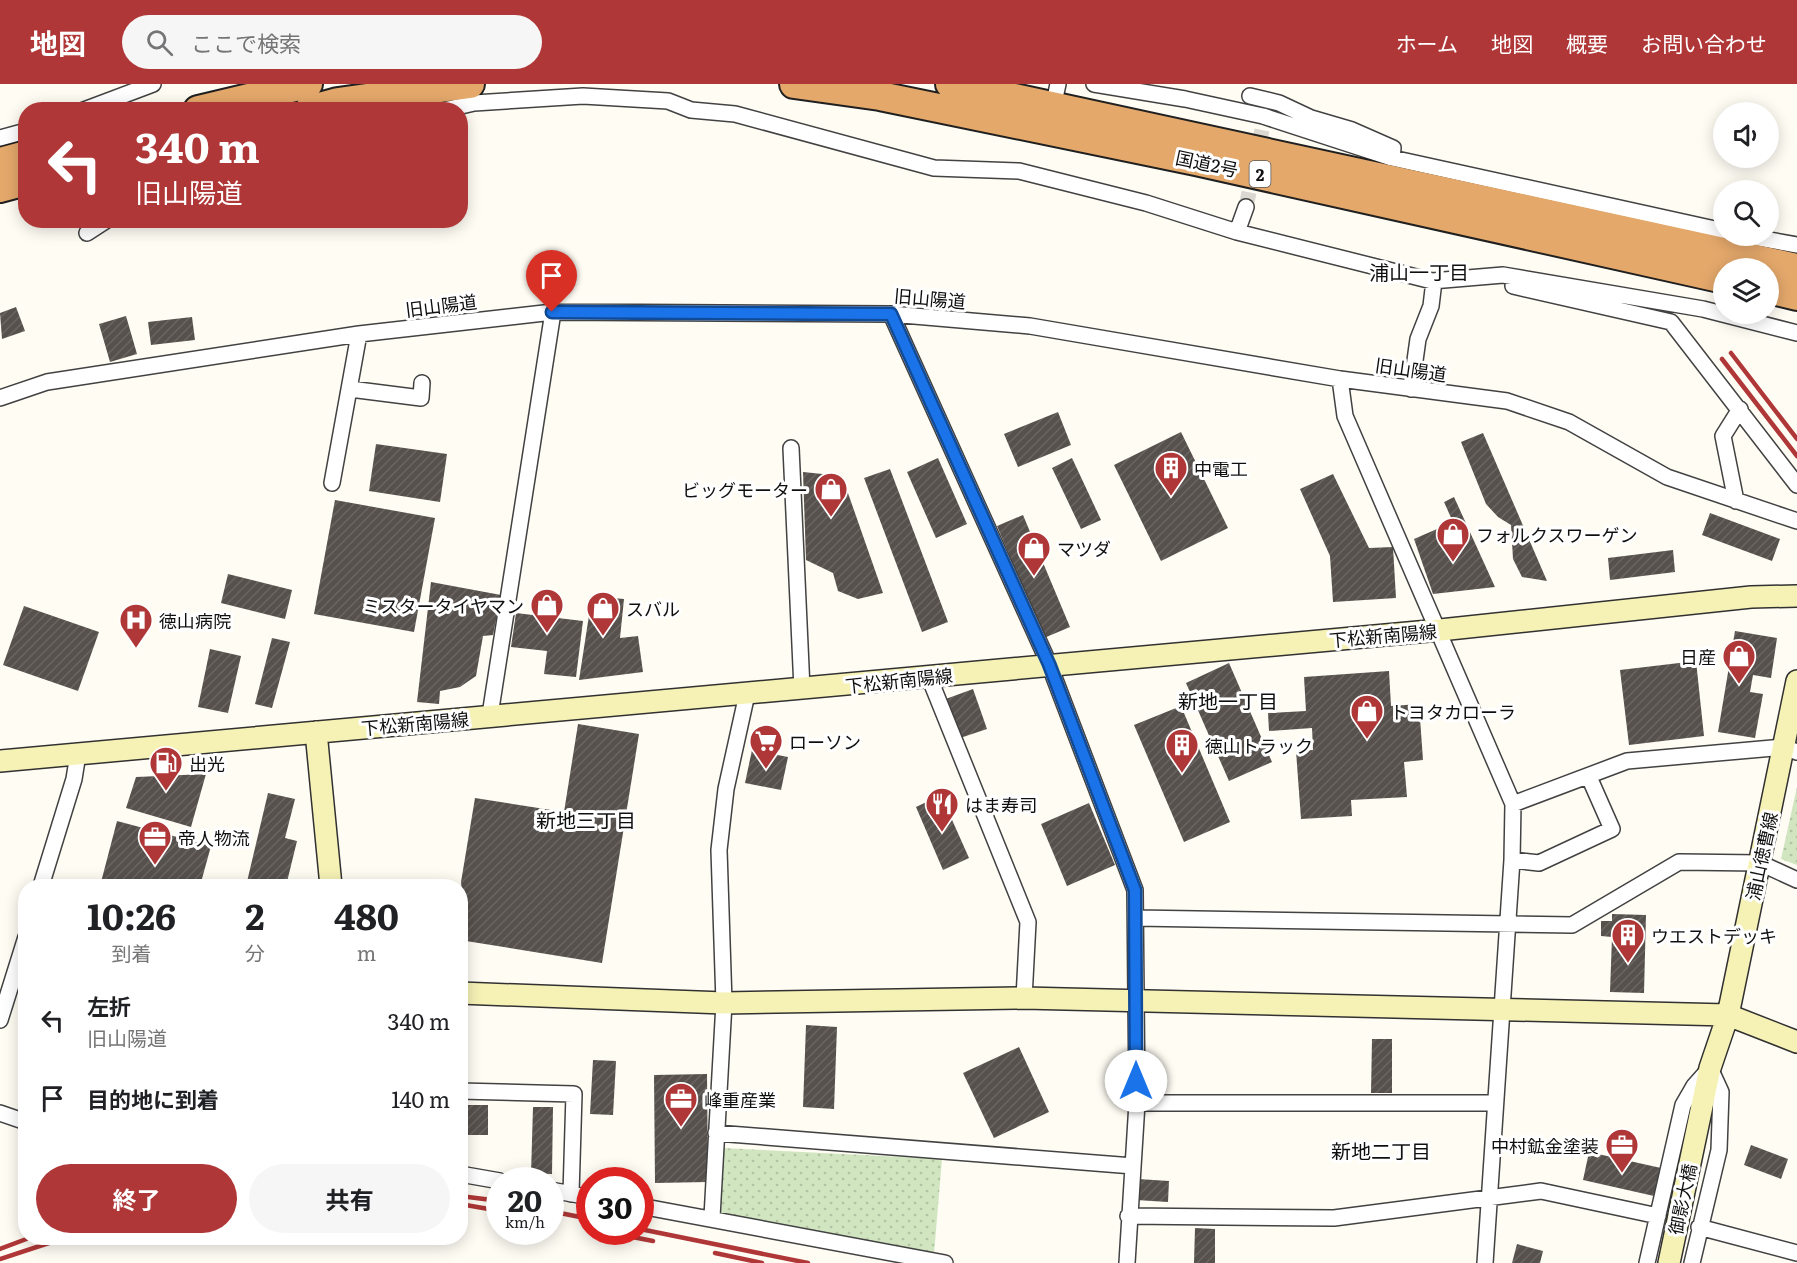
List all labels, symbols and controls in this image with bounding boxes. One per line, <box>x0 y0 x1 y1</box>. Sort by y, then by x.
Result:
search box <box>122 15 542 69</box>
text: 地図 <box>30 21 86 63</box>
icon: search <box>143 26 176 59</box>
text: ここで検索 <box>191 26 301 59</box>
text: ホーム <box>1396 27 1458 58</box>
text: 地図 <box>1491 27 1533 58</box>
text: 概要 <box>1566 27 1608 58</box>
text: お問い合わせ <box>1641 27 1767 58</box>
map controls <box>1713 102 1779 324</box>
button: sound <box>1713 102 1779 168</box>
text: 340 m <box>135 114 260 176</box>
icon: left <box>36 126 114 204</box>
street label: 国道2号 <box>1173 143 1241 183</box>
road number: 2 <box>1250 161 1270 187</box>
text: 旧山陽道 <box>135 171 243 211</box>
button: search <box>1713 180 1779 246</box>
pin <box>526 250 577 312</box>
district label: 浦山一丁目 <box>1369 256 1469 286</box>
button: layers <box>1713 258 1779 324</box>
icon: arrive <box>535 259 568 292</box>
street label: 旧山陽道 <box>893 281 967 315</box>
street label: 旧山陽道 <box>404 287 478 323</box>
street label: 旧山陽道 <box>1373 351 1449 387</box>
building icon: 中電工 <box>1153 450 1189 497</box>
place label: 中電工 <box>1194 455 1248 482</box>
shop icon: ビッグモーター <box>813 471 849 518</box>
place label: ビッグモーター <box>682 476 808 503</box>
shop icon: フォルクスワーゲン <box>1435 516 1471 563</box>
place label: フォルクスワーゲン <box>1476 521 1637 548</box>
shop icon: マツダ <box>1016 530 1052 577</box>
place label: マツダ <box>1057 535 1111 562</box>
shop icon: ミスタータイヤマン <box>529 587 565 634</box>
shop icon: スバル <box>585 590 621 637</box>
place label: ミスタータイヤマン <box>363 592 524 619</box>
place label: スバル <box>626 595 680 622</box>
hospital icon: 徳山病院 <box>118 602 154 649</box>
place label: 徳山病院 <box>159 607 231 634</box>
street label: 下松新南陽線 <box>1328 617 1438 653</box>
shop icon: 日産 <box>1721 638 1757 685</box>
place label: 日産 <box>1680 643 1716 670</box>
street label: 下松新南陽線 <box>844 661 954 699</box>
district label: 新地一丁目 <box>1178 685 1278 715</box>
shop icon: トヨタカローラ <box>1349 693 1385 740</box>
place label: トヨタカローラ <box>1390 698 1516 725</box>
street label: 下松新南陽線 <box>360 705 470 741</box>
supermarket icon: ローソン <box>748 723 784 770</box>
building icon: 徳山トラック <box>1164 727 1200 774</box>
place label: ローソン <box>789 728 861 755</box>
place label: 徳山トラック <box>1205 732 1313 759</box>
fuel station icon: 出光 <box>148 745 184 792</box>
place label: 出光 <box>189 750 225 777</box>
restaurant icon: はま寿司 <box>924 786 960 833</box>
place label: はま寿司 <box>965 791 1037 818</box>
district label: 新地三丁目 <box>536 804 636 834</box>
street label: 浦山徳曹線 <box>1738 809 1784 903</box>
office icon: 帝人物流 <box>137 819 173 866</box>
place label: 帝人物流 <box>178 824 250 851</box>
text: 10:26 <box>87 888 176 941</box>
text: 2 <box>245 888 265 941</box>
text: 480 <box>334 888 399 941</box>
building icon: ウエストデッキ <box>1610 917 1646 964</box>
place label: ウエストデッキ <box>1651 922 1777 949</box>
text: 到着 <box>111 937 151 967</box>
text: 分 <box>245 937 265 967</box>
text: m <box>357 937 376 967</box>
text: 左折 <box>87 989 131 1022</box>
icon: left <box>36 1004 69 1037</box>
text: 340 m <box>388 1004 450 1037</box>
text: 旧山陽道 <box>87 1022 167 1052</box>
position arrow <box>1104 1049 1168 1113</box>
office icon: 峰重産業 <box>663 1081 699 1128</box>
icon: arrive <box>36 1082 69 1115</box>
text: 目的地に到着 <box>87 1082 219 1115</box>
text: 140 m <box>391 1082 450 1115</box>
place label: 峰重産業 <box>704 1086 776 1113</box>
office icon: 中村鉱金塗装 <box>1604 1127 1640 1174</box>
place label: 中村鉱金塗装 <box>1491 1132 1599 1159</box>
district label: 新地二丁目 <box>1331 1135 1431 1165</box>
street label: 御影大橋 <box>1661 1161 1703 1237</box>
button: 終了 <box>36 1164 237 1233</box>
button: 共有 <box>249 1164 450 1233</box>
speed limit sign: 30 <box>576 1167 654 1245</box>
text: 20 <box>508 1177 542 1221</box>
text: km/h <box>505 1210 545 1233</box>

